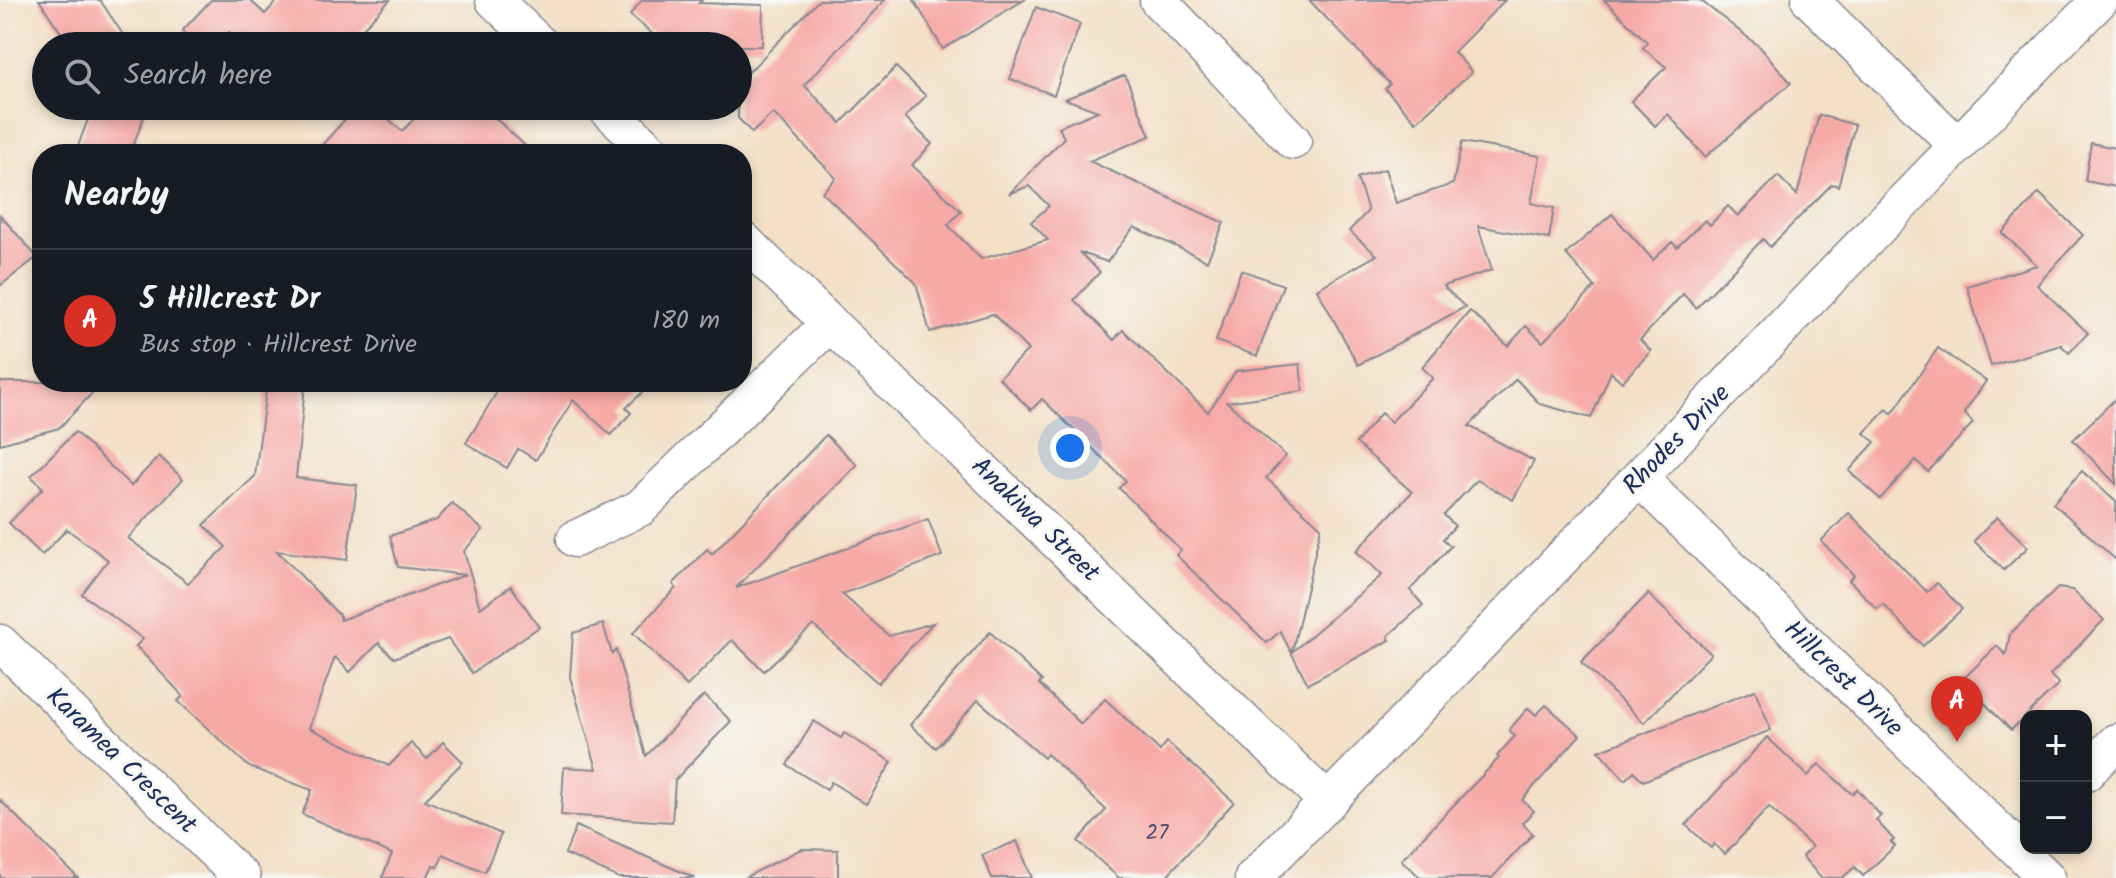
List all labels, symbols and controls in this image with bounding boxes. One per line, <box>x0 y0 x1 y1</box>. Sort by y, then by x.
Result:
search box <box>32 32 752 120</box>
text: Search here <box>124 52 272 100</box>
icon: search <box>60 54 104 98</box>
text: Nearby <box>64 169 169 223</box>
text: 5 Hillcrest Dr <box>140 276 320 324</box>
text: A <box>82 300 98 342</box>
text: 180 m <box>652 300 720 342</box>
text: Bus stop · Hillcrest Drive <box>140 324 417 366</box>
street label: Rhodes Drive <box>1613 374 1741 505</box>
your location <box>1050 428 1090 468</box>
street label: Anakiwa Street <box>961 447 1110 594</box>
street label: Hillcrest Drive <box>1773 610 1913 748</box>
pin: A <box>1931 676 1983 742</box>
street label: Karamea Crescent <box>35 677 207 845</box>
map controls <box>2020 710 2092 854</box>
button: + <box>2020 710 2092 782</box>
button: − <box>2020 782 2092 854</box>
house number: 27 <box>1146 816 1169 851</box>

